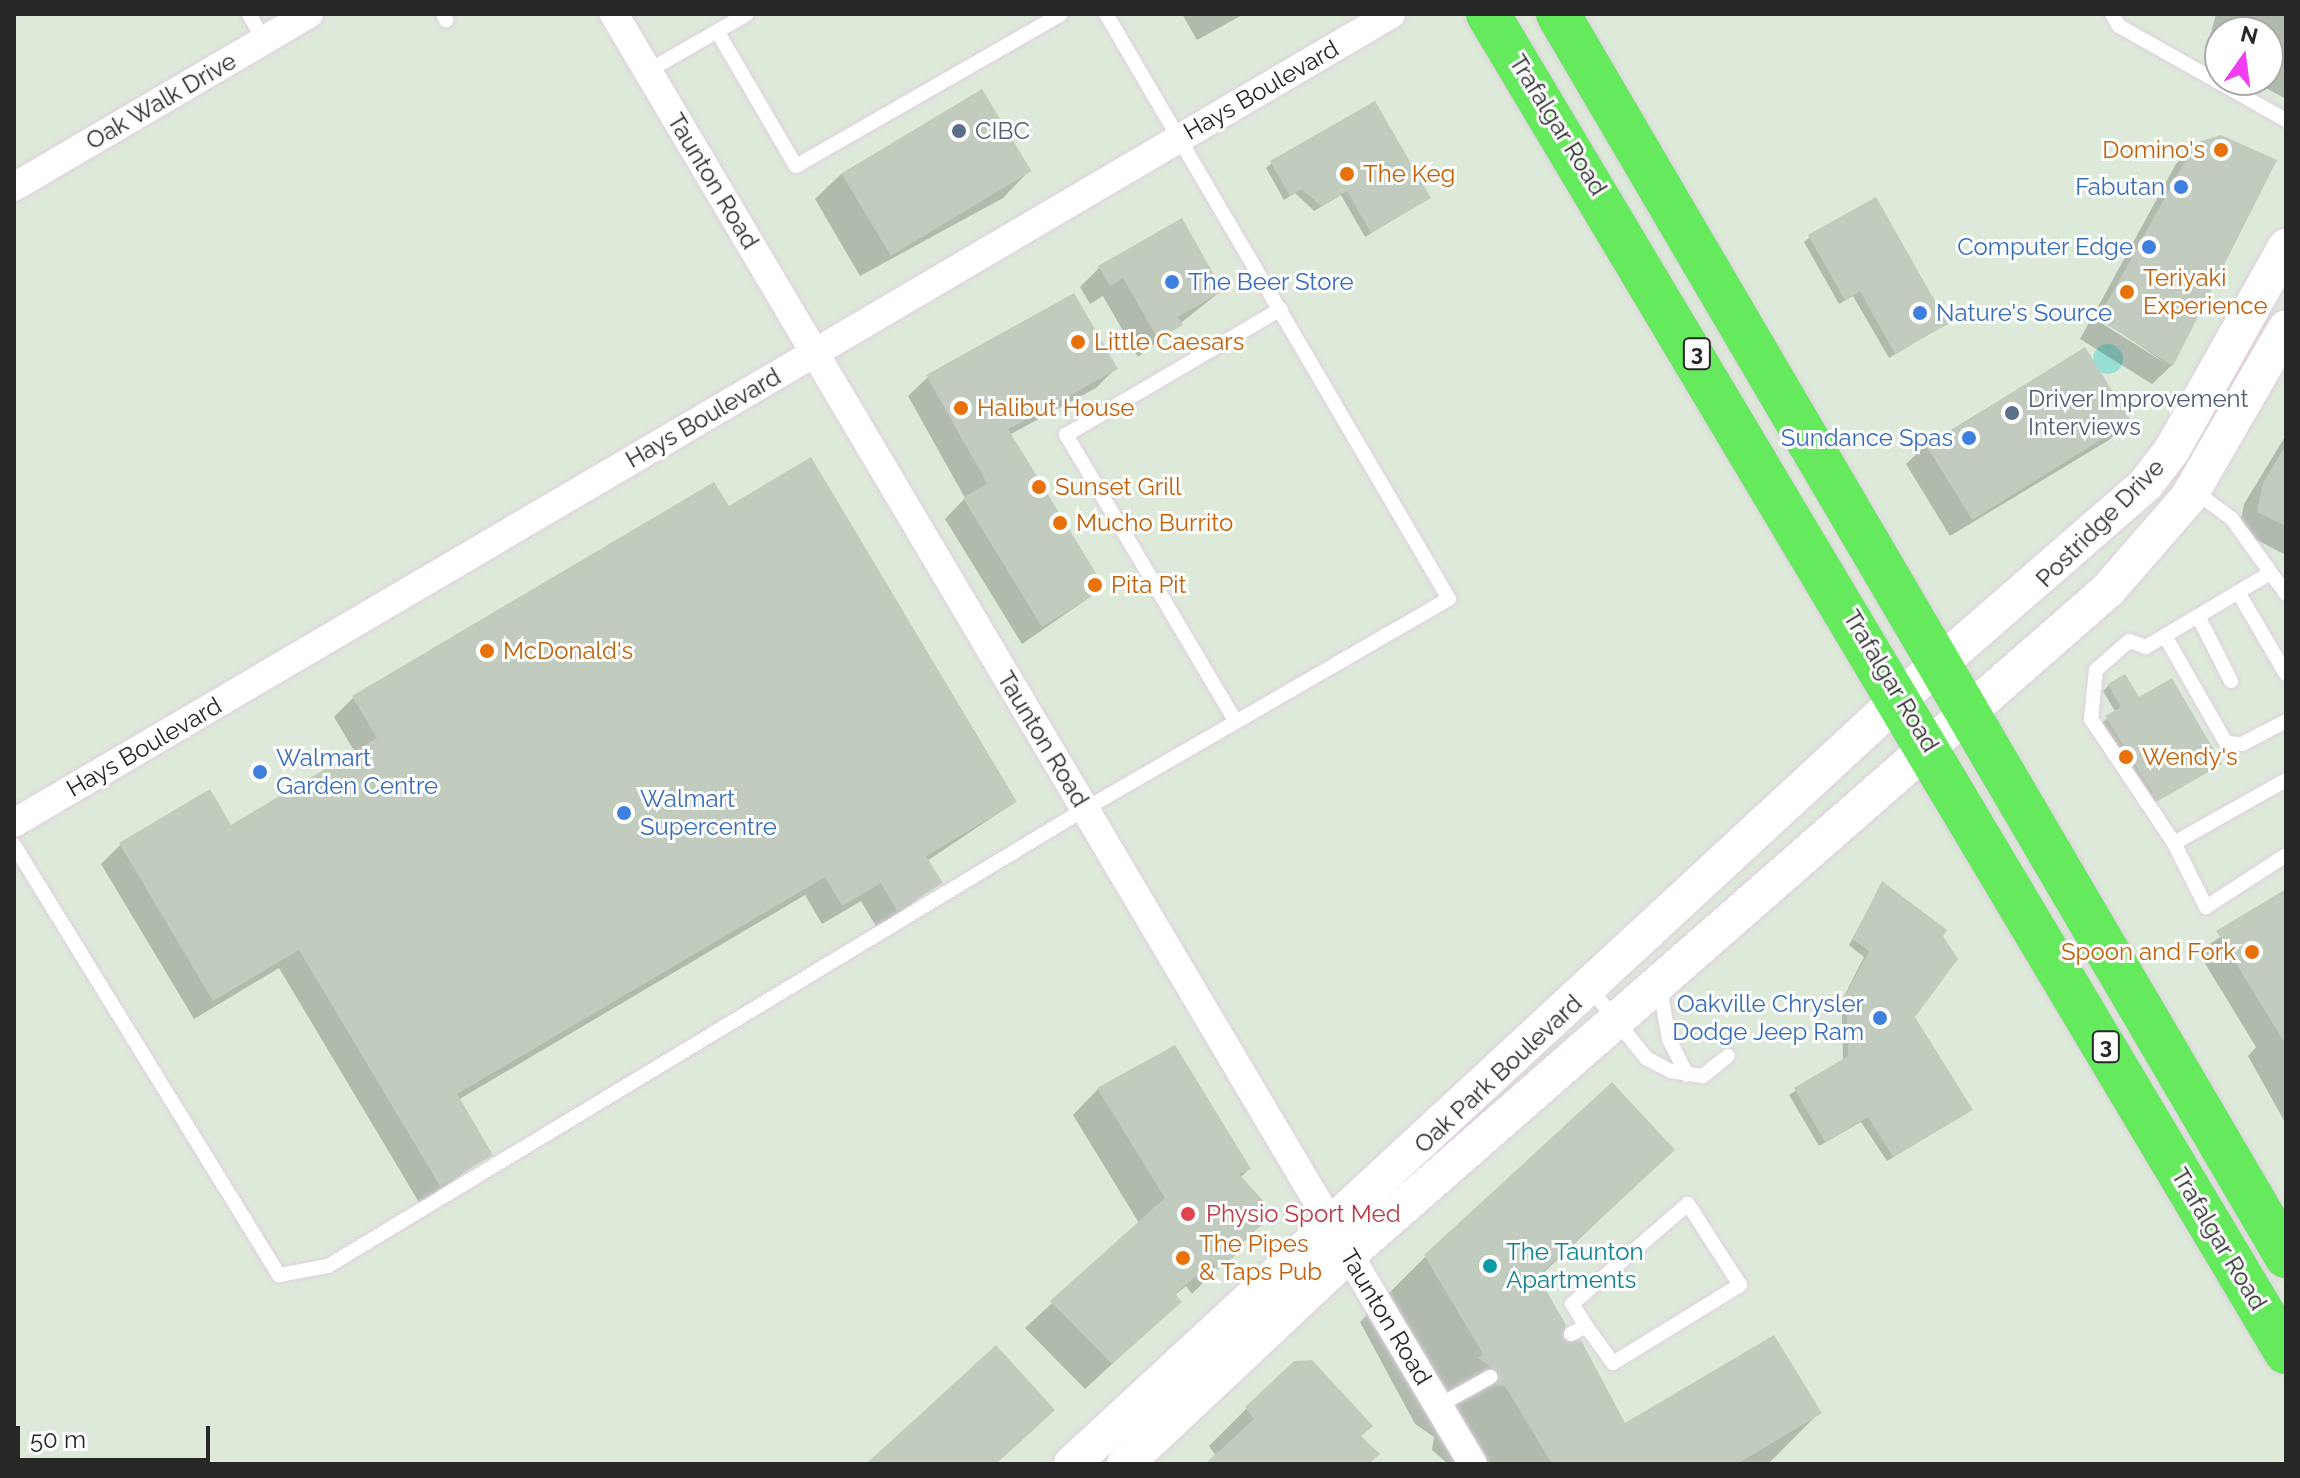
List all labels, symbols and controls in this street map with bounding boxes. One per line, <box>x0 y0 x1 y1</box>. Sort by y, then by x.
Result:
north arrow <box>2204 16 2284 96</box>
text: N <box>2238 20 2261 49</box>
street label: Hays Boulevard <box>1178 34 1344 146</box>
street label: Oak Walk Drive <box>80 46 242 156</box>
street label: Trafalgar Road <box>1503 49 1613 201</box>
street label: Taunton Road <box>661 108 765 254</box>
place label: CIBC <box>975 117 1030 145</box>
marker: CIBC <box>950 122 968 140</box>
place label: Domino's <box>2102 136 2205 164</box>
marker: Domino's <box>2212 141 2230 159</box>
place label: The Keg <box>1363 160 1455 188</box>
marker: The Keg <box>1338 165 1356 183</box>
place label: Fabutan <box>2075 173 2165 201</box>
marker: Fabutan <box>2172 178 2190 196</box>
place label: Computer Edge <box>1957 233 2133 261</box>
marker: Computer Edge <box>2140 238 2158 256</box>
place label: Teriyaki Experience <box>2143 264 2267 320</box>
place label: The Beer Store <box>1188 268 1354 296</box>
marker: The Beer Store <box>1163 273 1181 291</box>
marker: Teriyaki Experience <box>2118 283 2136 301</box>
place label: Nature's Source <box>1936 299 2112 327</box>
marker: Nature's Source <box>1911 304 1929 322</box>
place label: Little Caesars <box>1094 328 1244 356</box>
marker: Little Caesars <box>1069 333 1087 351</box>
road number: 3 <box>1681 336 1713 372</box>
street label: Hays Boulevard <box>620 362 786 474</box>
place label: Driver Improvement Interviews <box>2028 385 2249 441</box>
place label: Halibut House <box>977 394 1134 422</box>
marker: Halibut House <box>952 399 970 417</box>
marker: Driver Improvement Interviews <box>2003 404 2021 422</box>
place label: Sundance Spas <box>1781 424 1953 452</box>
marker: Sundance Spas <box>1960 429 1978 447</box>
street label: Postridge Drive <box>2030 453 2170 593</box>
place label: Sunset Grill <box>1055 473 1181 501</box>
marker: Sunset Grill <box>1030 478 1048 496</box>
place label: Mucho Burrito <box>1076 509 1233 537</box>
marker: Mucho Burrito <box>1051 514 1069 532</box>
place label: Pita Pit <box>1111 571 1187 599</box>
marker: Pita Pit <box>1086 576 1104 594</box>
street label: Trafalgar Road <box>1837 604 1945 758</box>
place label: McDonald's <box>503 637 633 665</box>
marker: McDonald's <box>478 642 496 660</box>
street label: Taunton Road <box>991 666 1095 812</box>
street label: Hays Boulevard <box>61 691 227 803</box>
place label: Wendy's <box>2142 743 2238 771</box>
place label: Walmart Garden Centre <box>276 744 438 800</box>
marker: Wendy's <box>2117 748 2135 766</box>
marker: Walmart Garden Centre <box>251 763 269 781</box>
place label: Walmart Supercentre <box>640 785 777 841</box>
marker: Walmart Supercentre <box>615 804 633 822</box>
place label: Spoon and Fork <box>2061 938 2236 966</box>
marker: Spoon and Fork <box>2243 943 2261 961</box>
street label: Oak Park Boulevard <box>1408 989 1588 1159</box>
place label: Oakville Chrysler Dodge Jeep Ram <box>1672 990 1864 1046</box>
marker: Oakville Chrysler Dodge Jeep Ram <box>1871 1009 1889 1027</box>
road number: 3 <box>2090 1029 2122 1065</box>
street label: Trafalgar Road <box>2165 1162 2273 1316</box>
place label: Physio Sport Med <box>1206 1200 1401 1228</box>
marker: Physio Sport Med <box>1177 1203 1199 1225</box>
place label: The Pipes & Taps Pub <box>1199 1230 1323 1286</box>
place label: The Taunton Apartments <box>1506 1238 1644 1294</box>
street label: Taunton Road <box>1334 1244 1438 1390</box>
marker: The Pipes & Taps Pub <box>1174 1249 1192 1267</box>
marker: The Taunton Apartments <box>1481 1257 1499 1275</box>
scale bar <box>20 1410 214 1460</box>
text: 50 m <box>30 1425 86 1454</box>

